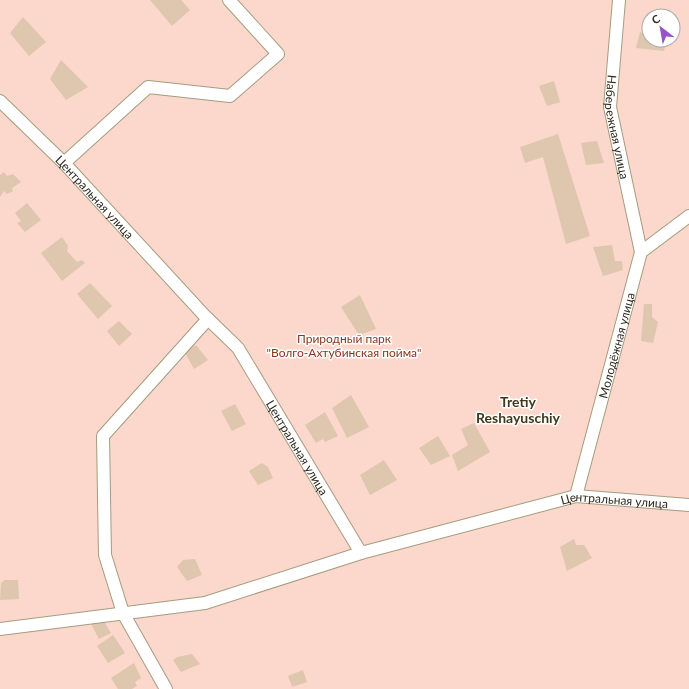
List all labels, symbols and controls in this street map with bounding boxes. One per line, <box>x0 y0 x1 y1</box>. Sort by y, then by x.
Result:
north arrow <box>641 8 681 48</box>
text: С <box>649 11 663 26</box>
street label: Набережная улица <box>602 74 633 180</box>
street label: Центральная улица <box>53 152 137 242</box>
street label: Молодёжная улица <box>595 291 637 400</box>
park label: Природный парк "Волго-Ахтубинская пойма" <box>267 331 421 360</box>
district label: Tretiy Reshayuschiy <box>476 393 561 426</box>
street label: Центральная улица <box>263 397 332 498</box>
street label: Центральная улица <box>559 488 669 511</box>

